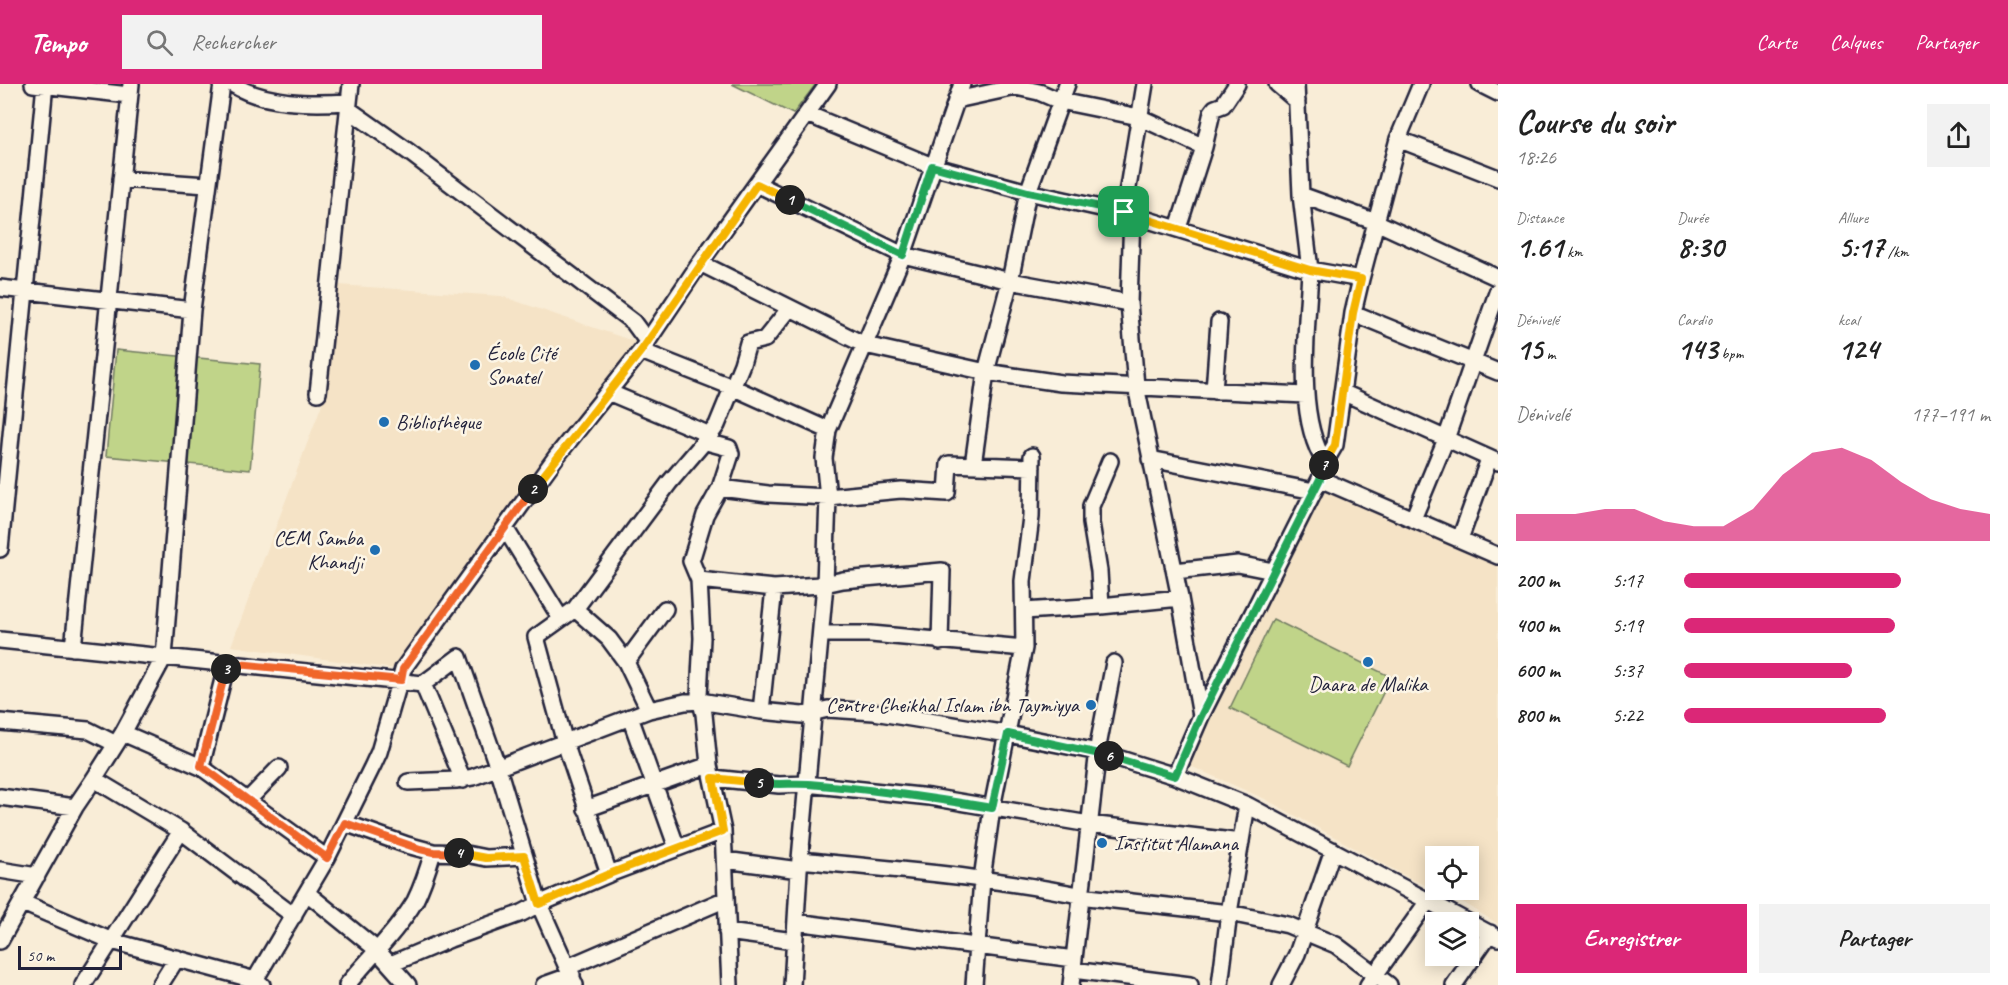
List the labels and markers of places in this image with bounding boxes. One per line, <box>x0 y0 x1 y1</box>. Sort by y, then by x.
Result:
pin: 1 <box>775 185 805 215</box>
pin <box>1098 186 1149 237</box>
place label: École Cité Sonatel <box>487 340 560 390</box>
marker: École Cité Sonatel <box>468 358 482 372</box>
place label: Bibliothèque <box>396 409 482 435</box>
marker: Bibliothèque <box>377 415 391 429</box>
pin: 7 <box>1309 450 1339 480</box>
pin: 2 <box>518 474 548 504</box>
place label: CEM Samba Khandji <box>274 525 366 575</box>
marker: CEM Samba Khandji <box>368 543 382 557</box>
pin: 3 <box>211 654 241 684</box>
marker: Daara de Malika <box>1361 655 1375 669</box>
place label: Daara de Malika <box>1308 671 1429 697</box>
place label: Centre Cheikhal Islam ibn Taymiyya <box>826 692 1081 718</box>
marker: Centre Cheikhal Islam ibn Taymiyya <box>1084 698 1098 712</box>
pin: 6 <box>1094 741 1124 771</box>
pin: 5 <box>744 768 774 798</box>
place label: Institut Alamana <box>1114 830 1240 856</box>
marker: Institut Alamana <box>1095 836 1109 850</box>
pin: 4 <box>444 838 474 868</box>

